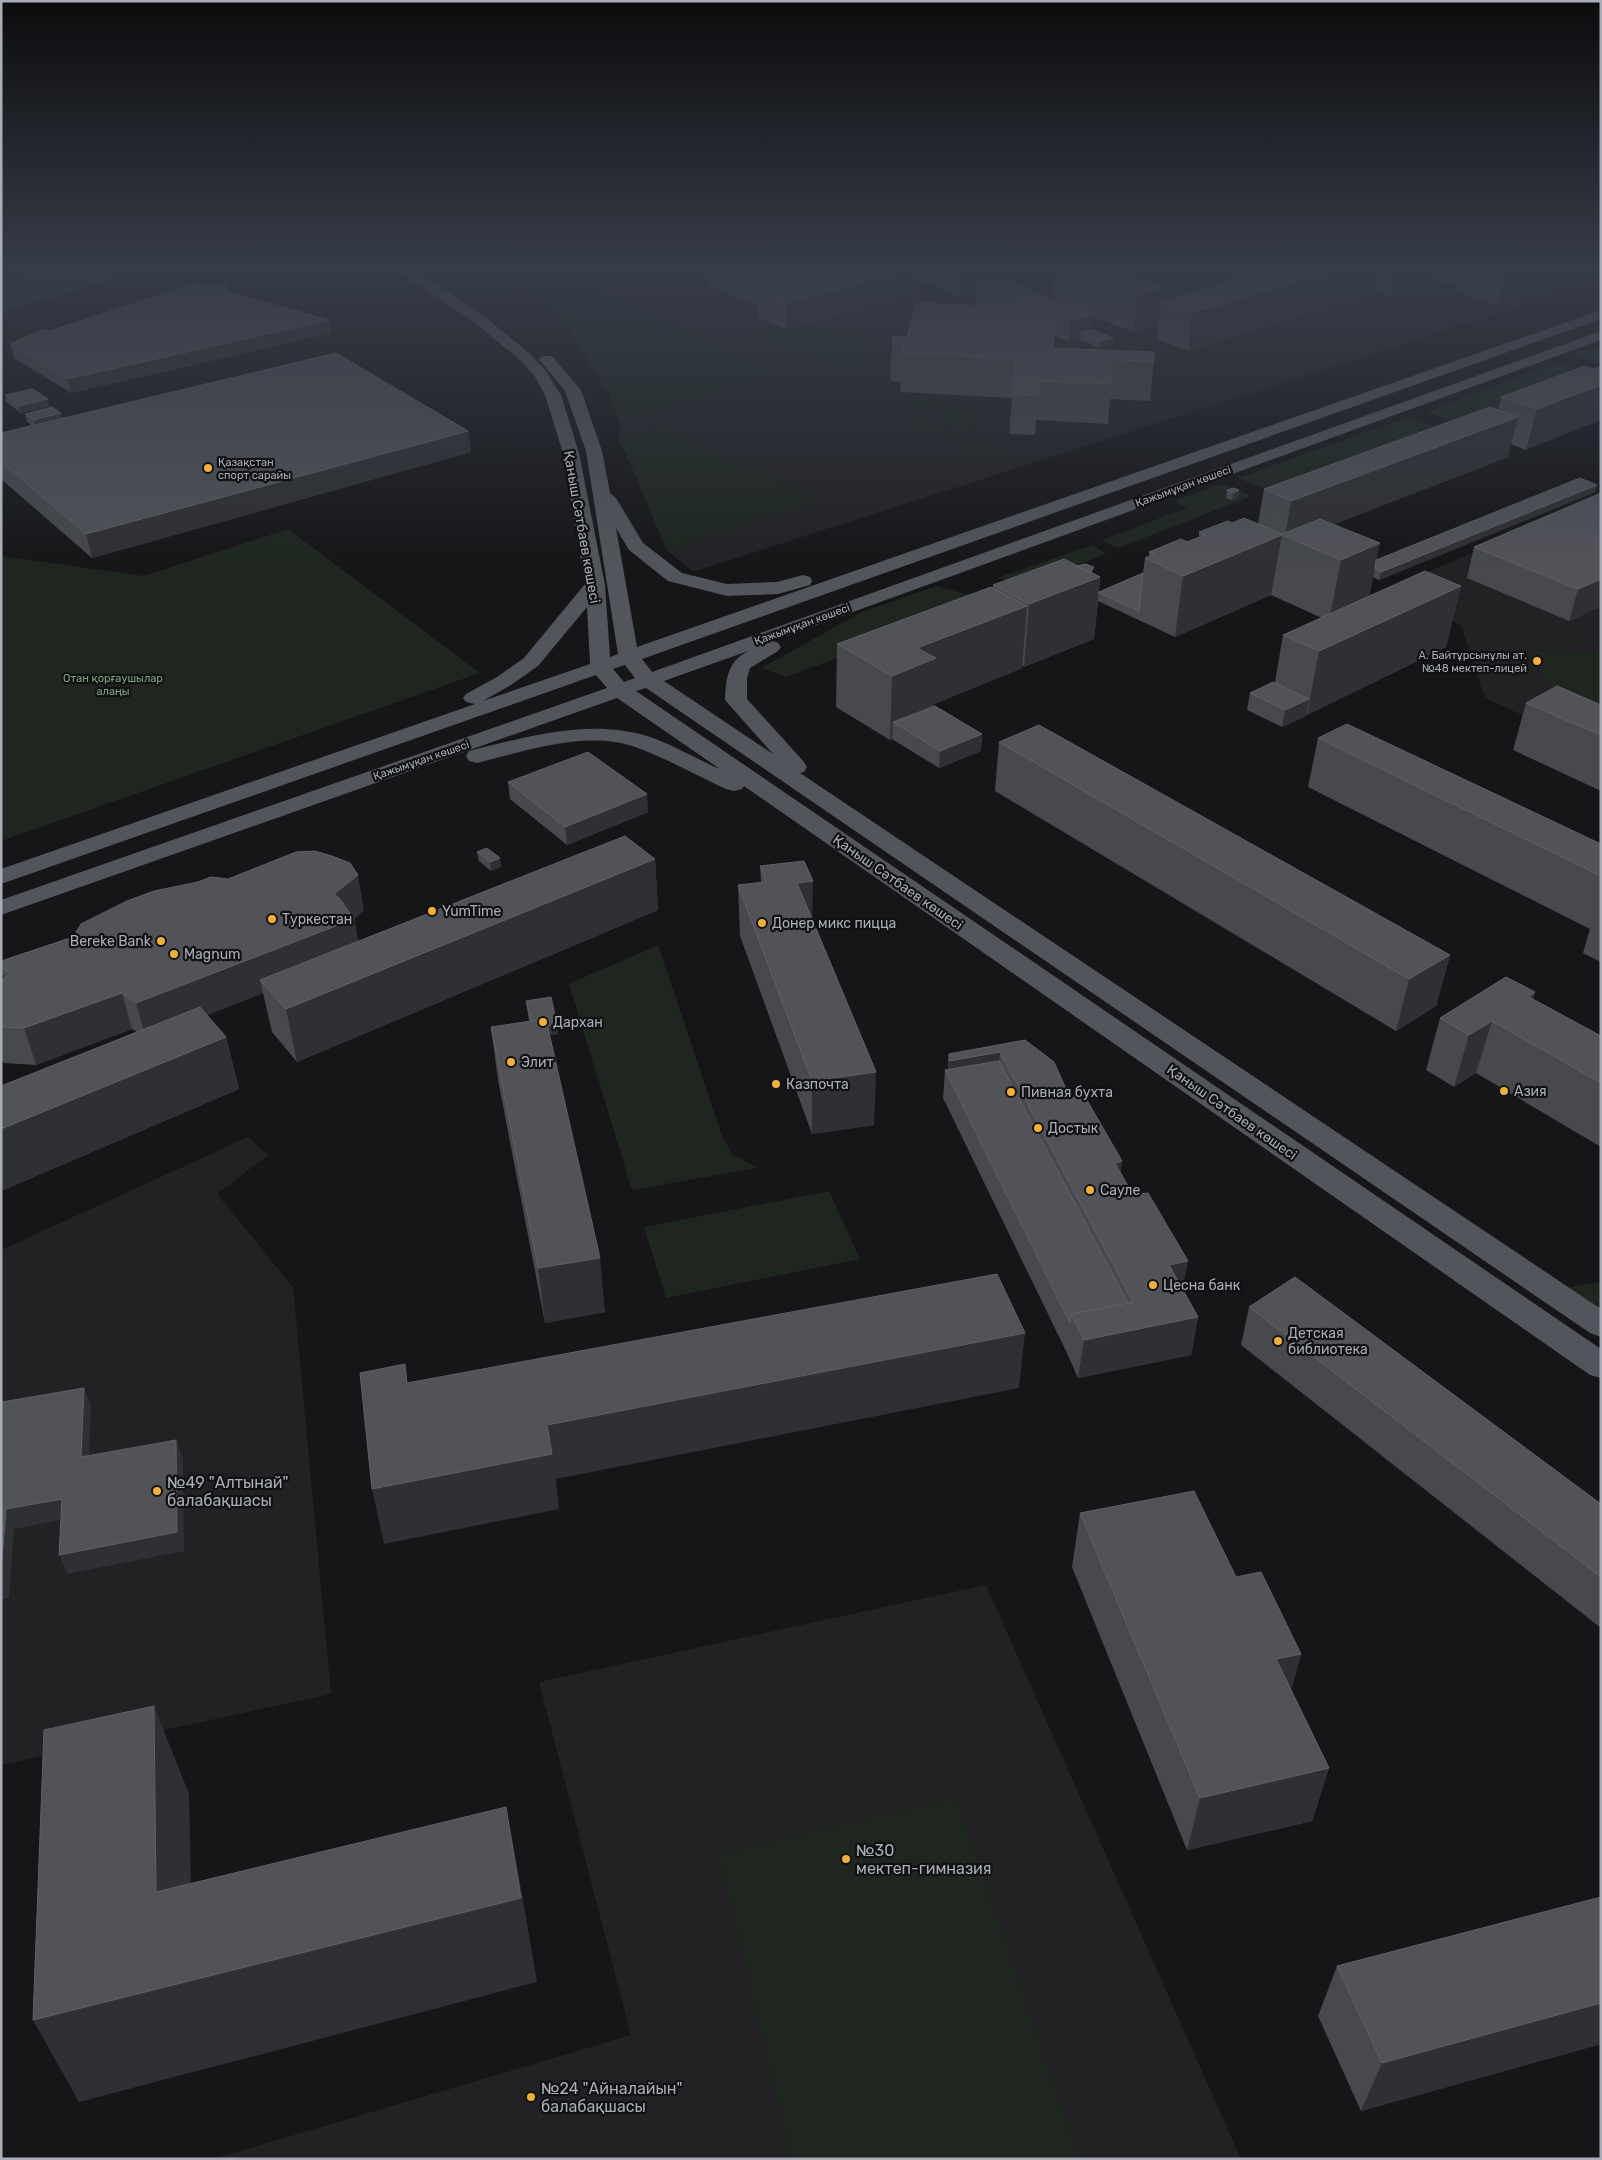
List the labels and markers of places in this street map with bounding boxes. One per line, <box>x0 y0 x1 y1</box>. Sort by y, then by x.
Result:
place label: Қазақстан спорт сарайы <box>218 456 291 482</box>
marker: Қазақстан спорт сарайы <box>202 462 214 474</box>
place label: А. Байтұрсынұлы ат. №48 мектеп-лицей <box>1419 649 1527 675</box>
marker: А. Байтұрсынұлы ат. №48 мектеп-лицей <box>1531 655 1543 667</box>
place label: YumTime <box>442 903 502 920</box>
marker: YumTime <box>426 905 438 917</box>
place label: Туркестан <box>282 911 352 928</box>
marker: Туркестан <box>266 913 278 925</box>
place label: Донер микс пицца <box>772 915 896 932</box>
marker: Донер микс пицца <box>756 917 768 929</box>
place label: Bereke Bank <box>70 933 152 950</box>
marker: Bereke Bank <box>155 935 167 947</box>
place label: Magnum <box>184 946 241 963</box>
marker: Magnum <box>168 948 180 960</box>
place label: Дархан <box>553 1014 603 1031</box>
marker: Дархан <box>537 1016 549 1028</box>
place label: Элит <box>521 1054 554 1071</box>
marker: Элит <box>505 1056 517 1068</box>
place label: Казпочта <box>786 1076 849 1093</box>
marker: Казпочта <box>770 1078 782 1090</box>
place label: Азия <box>1514 1083 1547 1100</box>
place label: Пивная бухта <box>1021 1084 1113 1101</box>
marker: Азия <box>1498 1085 1510 1097</box>
marker: Пивная бухта <box>1005 1086 1017 1098</box>
place label: Достык <box>1048 1120 1099 1137</box>
marker: Достык <box>1032 1122 1044 1134</box>
place label: Сауле <box>1100 1182 1140 1199</box>
marker: Сауле <box>1084 1184 1096 1196</box>
place label: Цесна банк <box>1163 1277 1241 1294</box>
marker: Цесна банк <box>1147 1279 1159 1291</box>
place label: Детская библиотека <box>1288 1325 1368 1358</box>
marker: Детская библиотека <box>1272 1335 1284 1347</box>
place label: №49 "Алтынай" балабақшасы <box>167 1473 288 1510</box>
marker: №49 "Алтынай" балабақшасы <box>151 1485 163 1497</box>
place label: №30 мектеп-гимназия <box>856 1841 992 1878</box>
marker: №30 мектеп-гимназия <box>840 1853 852 1865</box>
place label: №24 "Айналайын" балабақшасы <box>541 2079 682 2116</box>
marker: №24 "Айналайын" балабақшасы <box>525 2091 537 2103</box>

